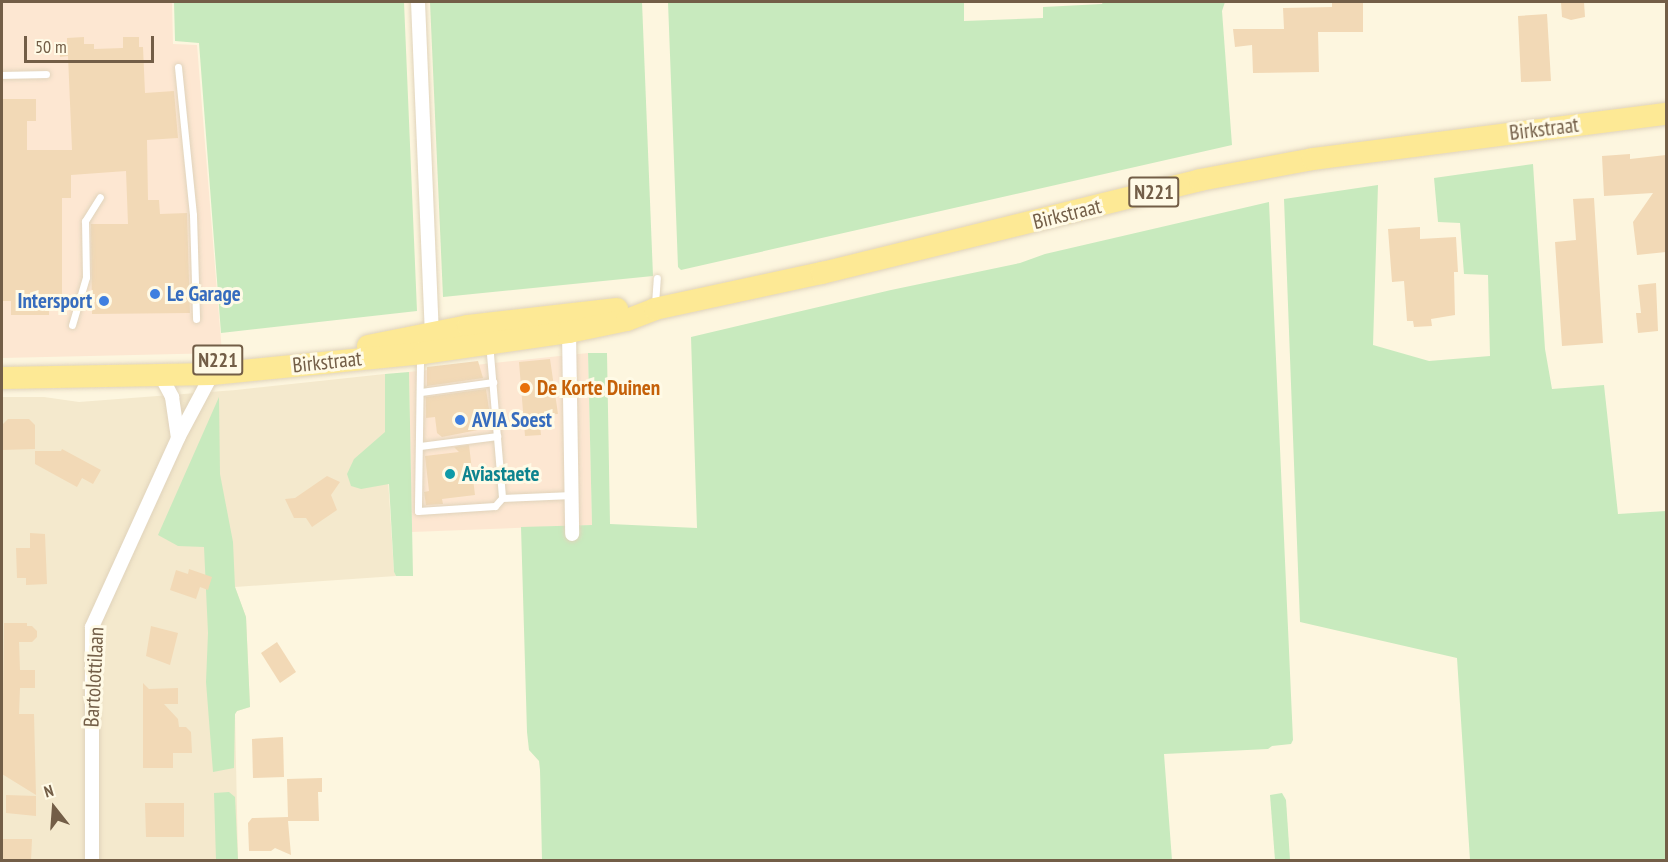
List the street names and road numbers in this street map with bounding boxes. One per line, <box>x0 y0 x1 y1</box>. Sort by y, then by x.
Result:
street label: Birkstraat <box>1508 112 1580 146</box>
road number: N221 <box>1127 175 1181 209</box>
street label: Birkstraat <box>1030 193 1104 235</box>
road number: N221 <box>191 343 245 377</box>
street label: Birkstraat <box>291 346 363 378</box>
street label: Bartolottilaan <box>79 626 109 728</box>

